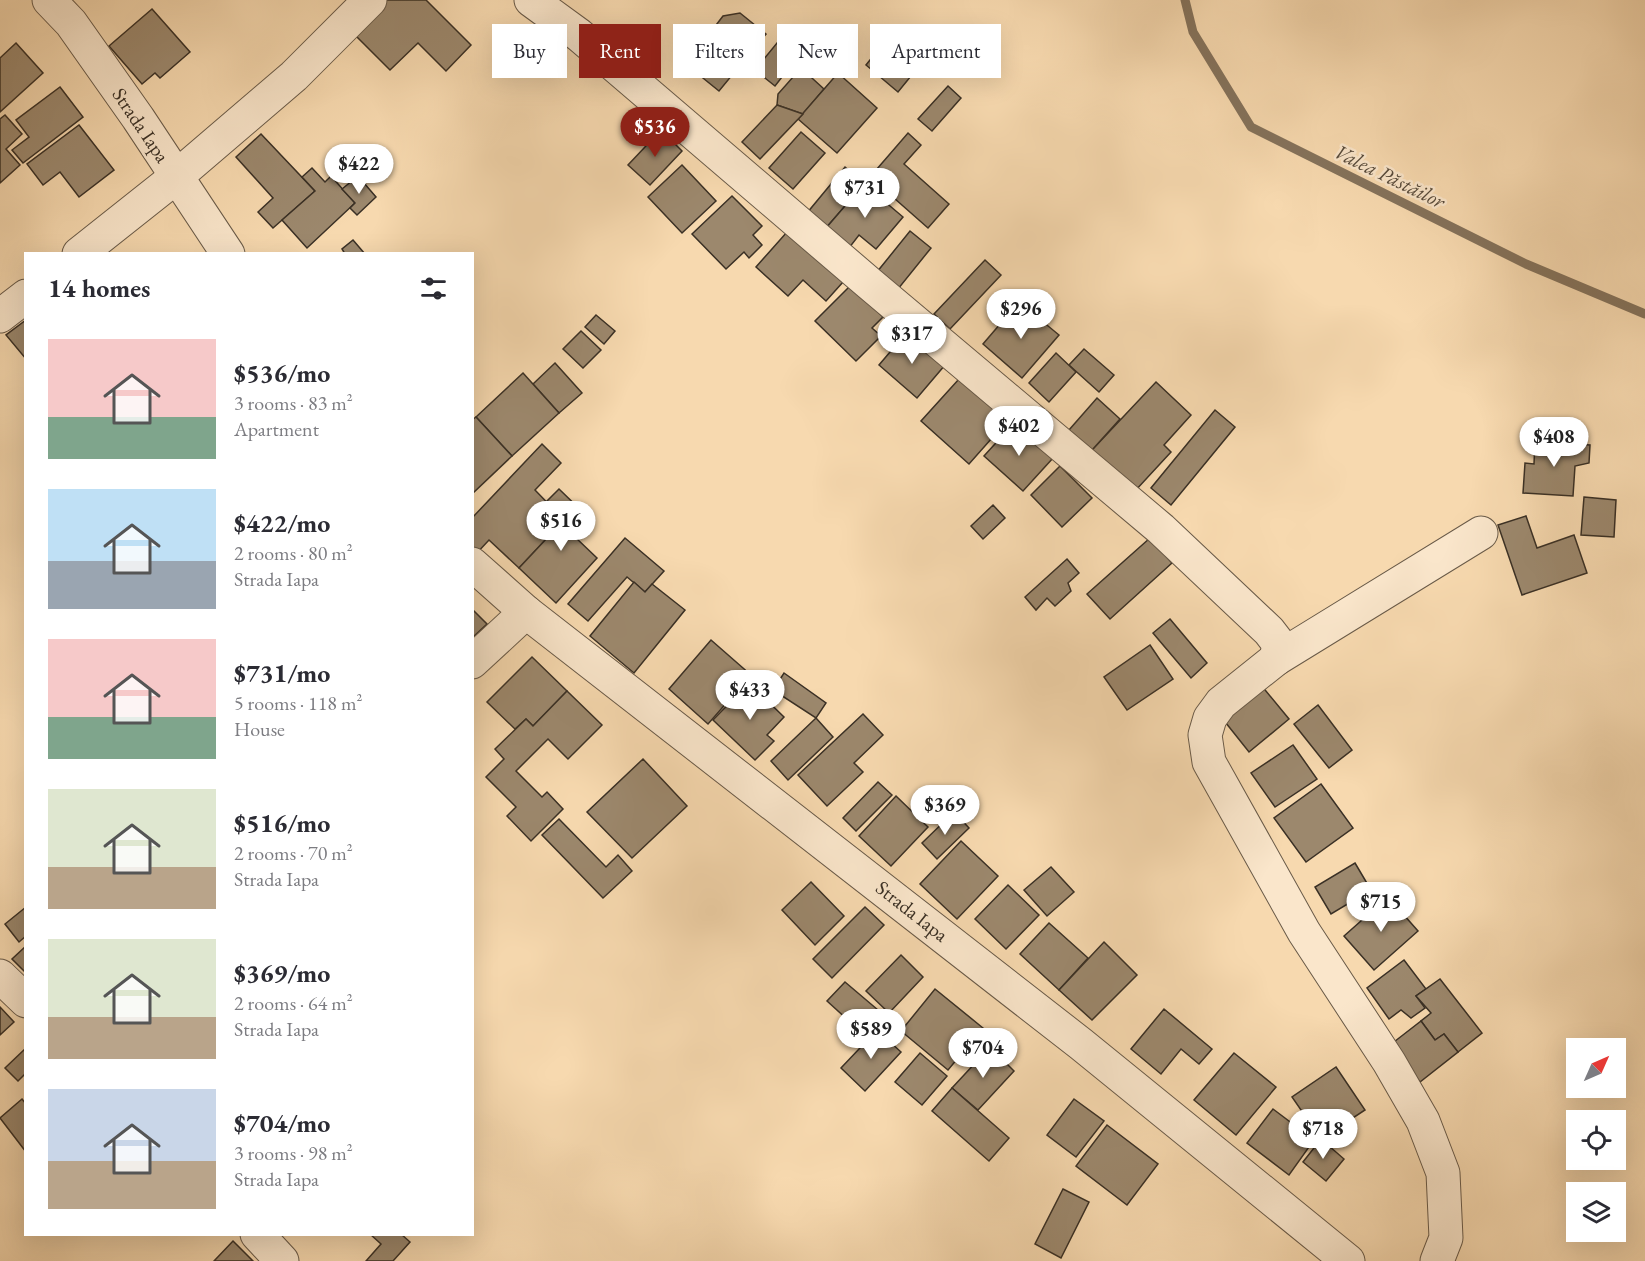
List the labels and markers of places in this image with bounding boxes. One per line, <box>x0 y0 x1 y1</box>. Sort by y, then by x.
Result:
pin: $536 <box>619 107 691 158</box>
pin: $422 <box>323 144 395 195</box>
pin: $731 <box>829 168 901 219</box>
pin: $296 <box>985 289 1057 340</box>
pin: $317 <box>876 314 948 365</box>
pin: $402 <box>983 406 1055 457</box>
pin: $408 <box>1518 417 1590 468</box>
pin: $516 <box>525 501 597 552</box>
pin: $433 <box>714 670 786 721</box>
pin: $369 <box>909 785 981 836</box>
pin: $715 <box>1345 882 1417 933</box>
pin: $589 <box>835 1009 907 1060</box>
pin: $704 <box>947 1028 1019 1079</box>
pin: $718 <box>1287 1109 1359 1160</box>

